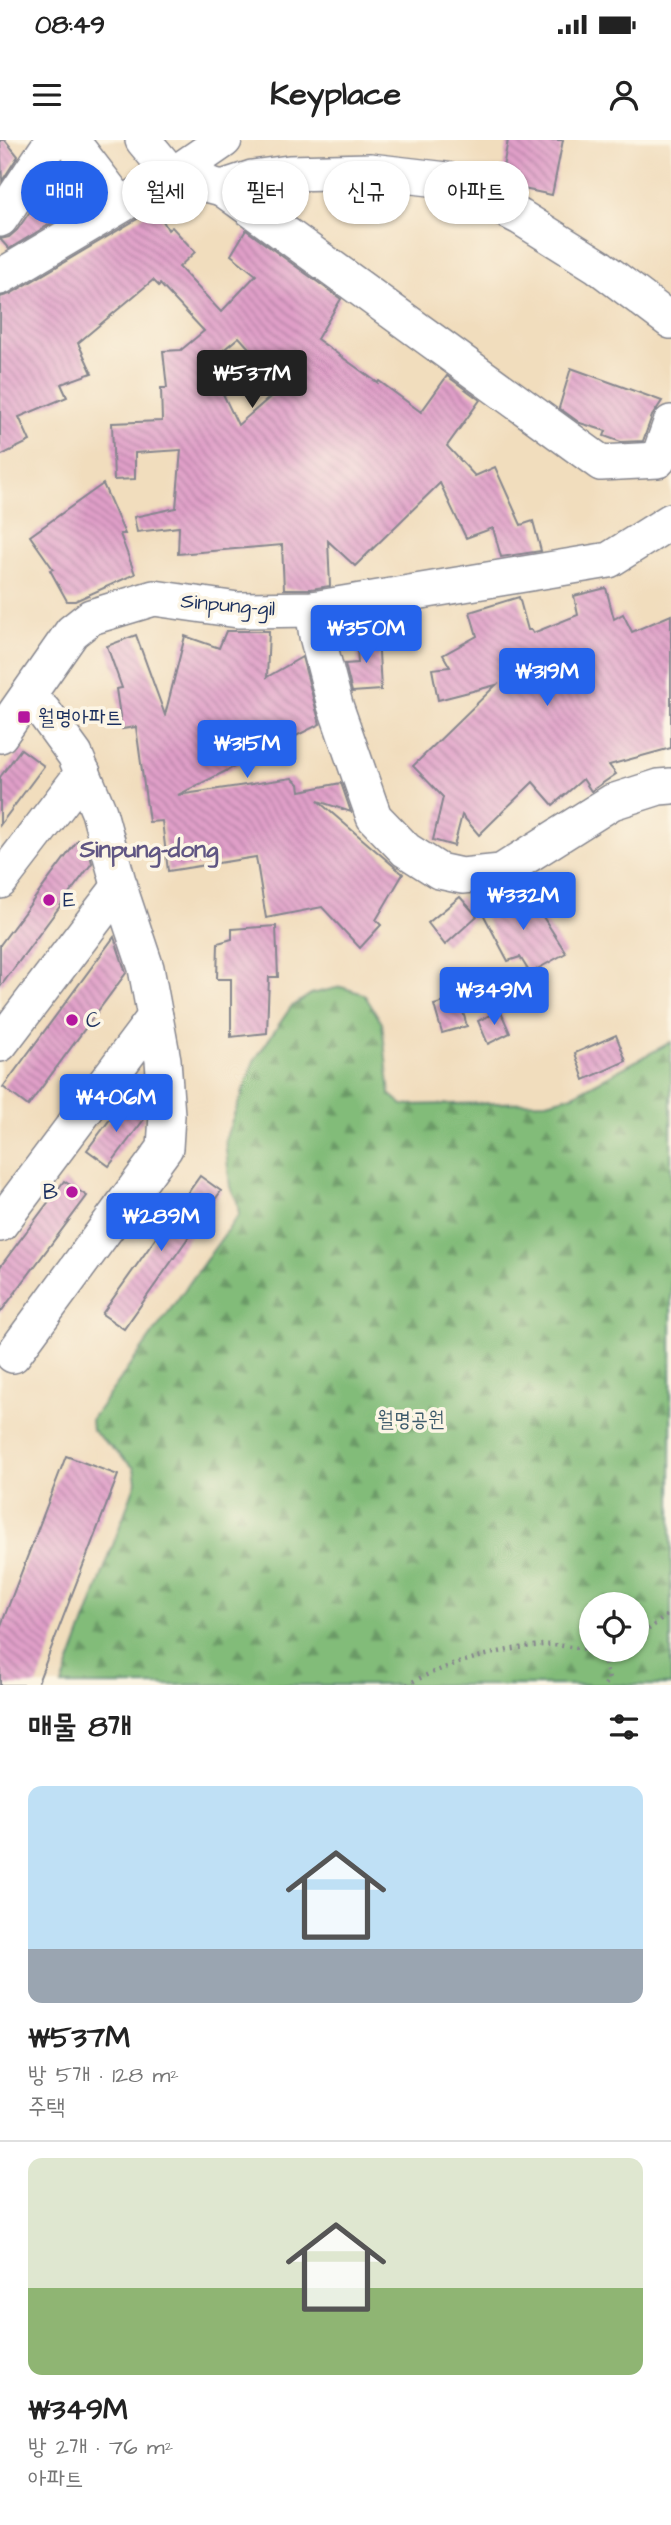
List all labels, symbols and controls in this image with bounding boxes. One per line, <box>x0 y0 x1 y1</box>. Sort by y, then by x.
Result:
text: 08:49 <box>35 7 105 43</box>
text: Keyplace <box>270 72 401 117</box>
icon: menu <box>28 76 66 114</box>
icon: person <box>605 76 643 114</box>
chip: 매매 <box>21 161 108 224</box>
chip: 월세 <box>122 161 208 224</box>
chip: 필터 <box>222 161 309 224</box>
chip: 신규 <box>323 161 410 224</box>
chip: 아파트 <box>424 161 529 224</box>
pin: ₩537M <box>203 350 301 410</box>
text: ₩537M <box>213 357 291 389</box>
street label: Sinpung-gil <box>179 586 276 626</box>
pin: ₩350M <box>317 606 415 665</box>
text: ₩350M <box>327 612 405 644</box>
pin: ₩319M <box>498 648 596 708</box>
text: ₩319M <box>515 655 579 687</box>
place label: 월명아파트 <box>38 703 123 732</box>
marker: 월명아파트 <box>16 709 32 725</box>
pin: ₩315M <box>198 720 296 780</box>
text: ₩315M <box>213 727 281 759</box>
district label: Sinpung-dong <box>79 833 219 868</box>
pin: ₩332M <box>474 872 572 932</box>
text: ₩332M <box>487 879 559 911</box>
place label: E <box>63 886 76 915</box>
marker: E <box>41 892 57 908</box>
pin: ₩349M <box>445 968 543 1027</box>
text: ₩349M <box>456 974 532 1006</box>
place label: C <box>86 1006 101 1035</box>
marker: C <box>64 1012 80 1028</box>
pin: ₩406M <box>67 1074 165 1134</box>
text: ₩406M <box>76 1081 156 1113</box>
place label: B <box>43 1178 58 1207</box>
marker: B <box>64 1184 80 1200</box>
pin: ₩289M <box>112 1194 210 1253</box>
text: ₩289M <box>122 1200 200 1232</box>
park label: 월명공원 <box>377 1405 445 1434</box>
map controls <box>579 1592 649 1662</box>
button: locate <box>579 1592 649 1662</box>
text: 매물 8개 <box>28 1706 132 1748</box>
icon: filters <box>605 1708 643 1746</box>
icon: home <box>273 1832 399 1958</box>
text: ₩537M <box>28 2017 130 2059</box>
text: 방 5개 · 128 m² <box>28 2059 179 2091</box>
text: 주택 <box>28 2091 65 2123</box>
icon: home <box>273 2204 399 2330</box>
text: ₩349M <box>28 2389 128 2431</box>
text: 방 2개 · 76 m² <box>28 2431 173 2463</box>
text: 아파트 <box>28 2463 84 2495</box>

